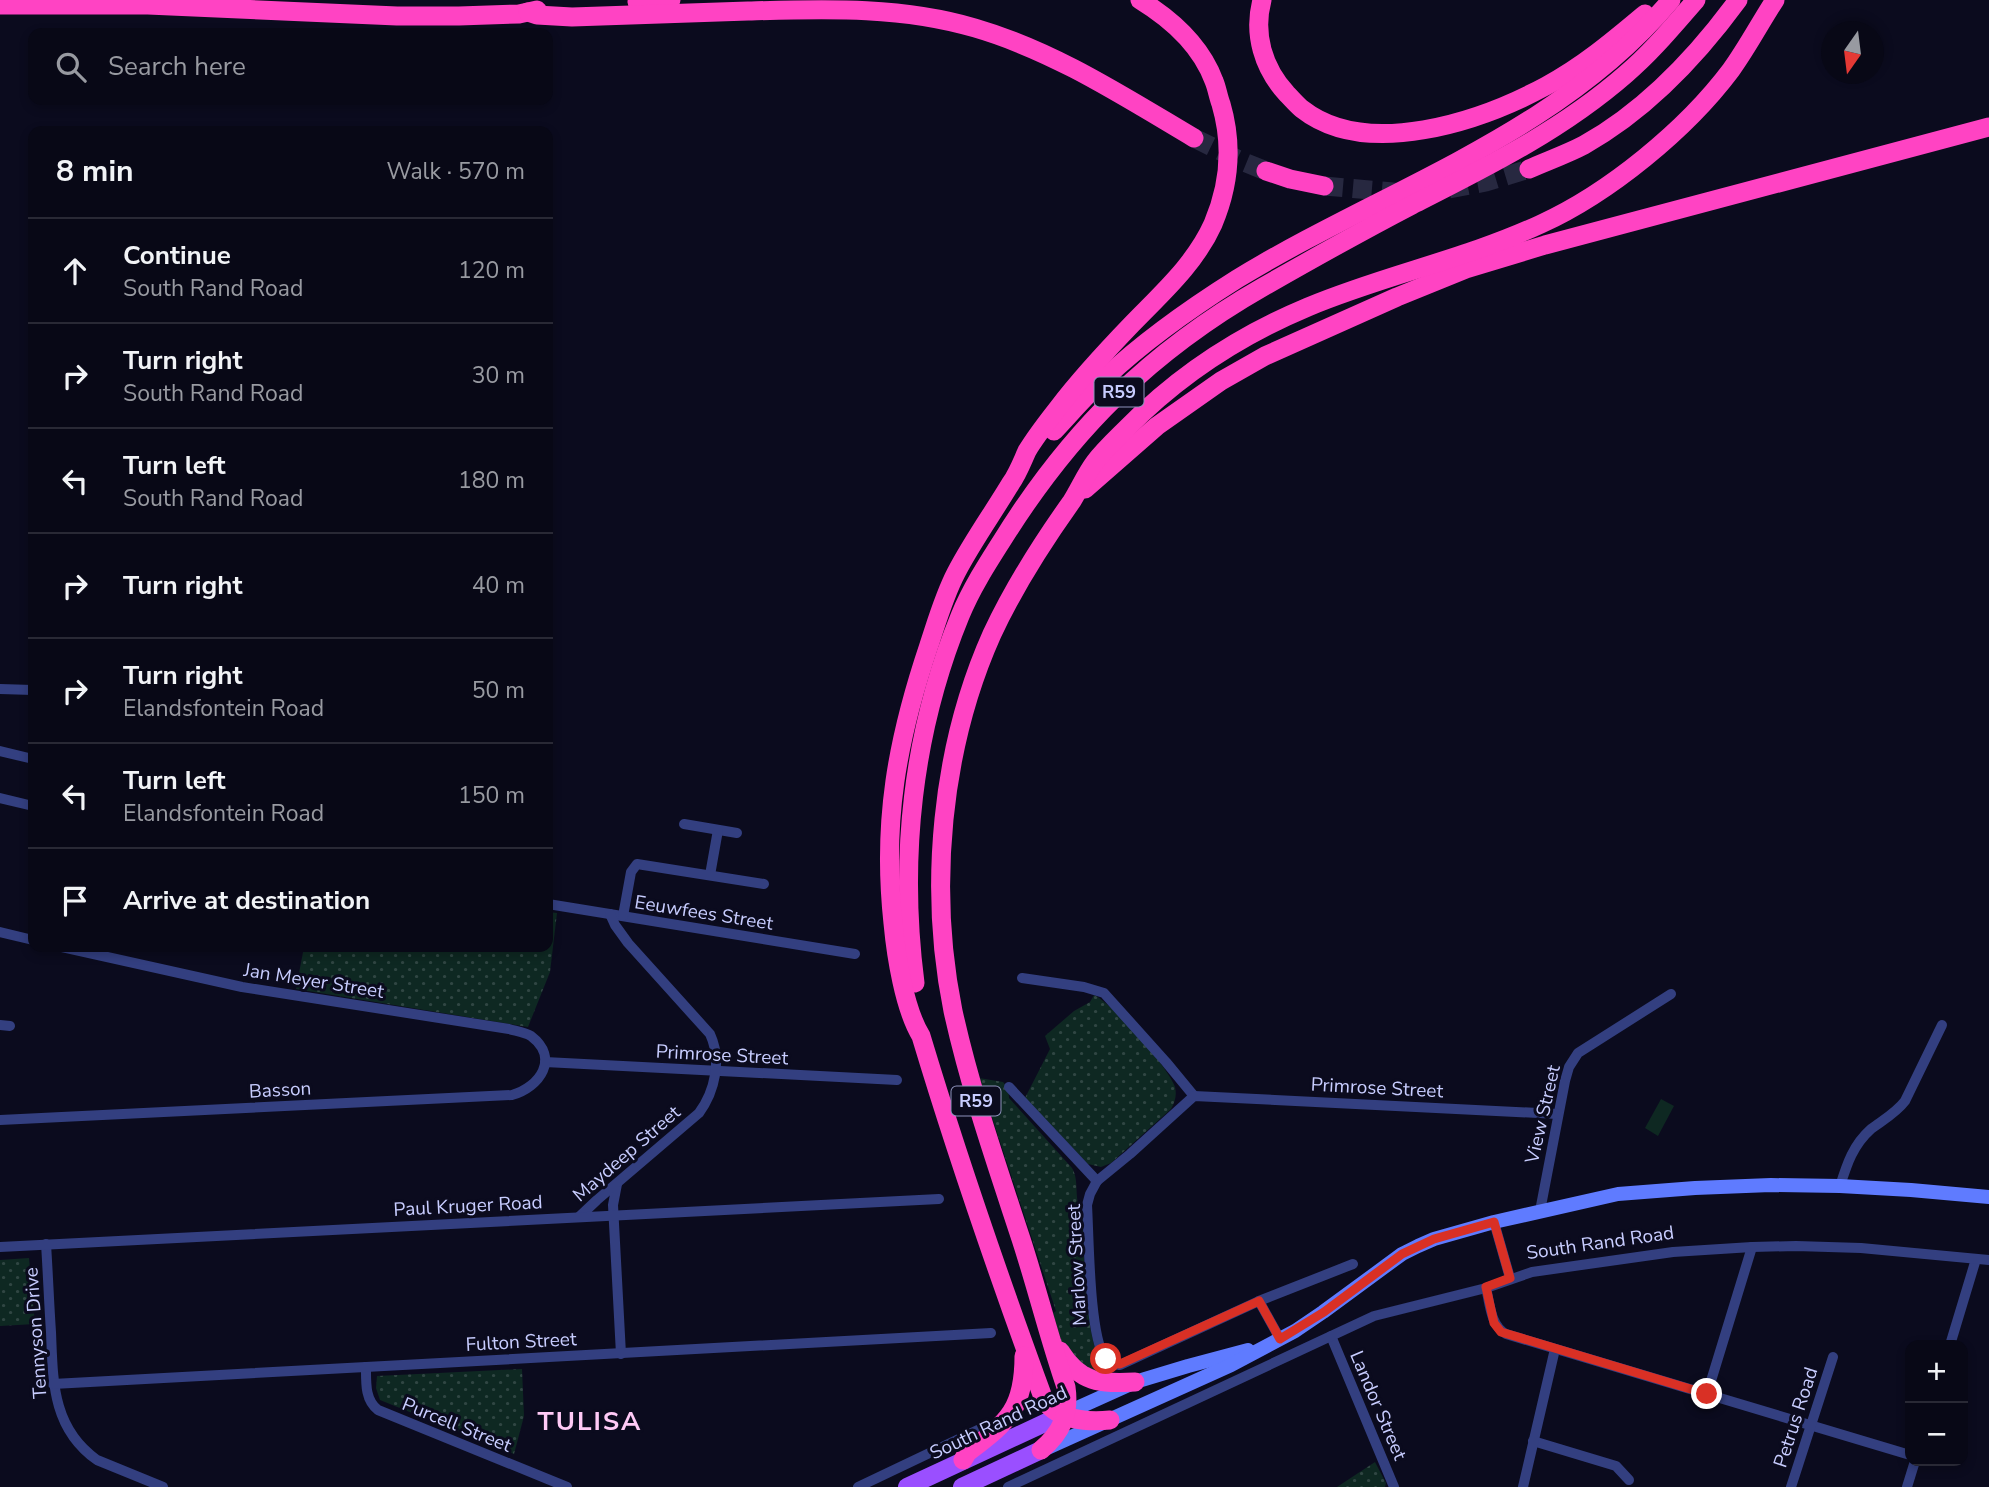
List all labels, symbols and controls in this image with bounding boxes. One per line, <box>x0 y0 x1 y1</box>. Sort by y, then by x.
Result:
north arrow <box>1821 21 1884 84</box>
search box <box>28 28 553 105</box>
icon: search <box>52 48 90 86</box>
text: Search here <box>108 49 246 84</box>
text: 8 min <box>56 151 134 192</box>
text: Walk · 570 m <box>386 156 525 187</box>
text: Continue <box>123 238 231 273</box>
icon: ahead <box>56 252 94 290</box>
text: 120 m <box>458 255 525 286</box>
text: South Rand Road <box>123 273 303 304</box>
text: Turn right <box>123 343 242 378</box>
icon: right <box>56 357 94 395</box>
text: 30 m <box>472 360 525 391</box>
text: South Rand Road <box>123 378 303 409</box>
road number: R59 <box>1094 378 1144 406</box>
text: Turn left <box>123 448 226 483</box>
icon: left <box>56 462 94 500</box>
text: 180 m <box>458 465 525 496</box>
text: South Rand Road <box>123 483 303 514</box>
icon: right <box>56 567 94 605</box>
text: Turn right <box>123 568 242 603</box>
text: 40 m <box>472 570 525 601</box>
text: Turn right <box>123 658 242 693</box>
icon: right <box>56 672 94 710</box>
text: 50 m <box>472 675 525 706</box>
text: Elandsfontein Road <box>123 693 324 724</box>
text: Turn left <box>123 763 226 798</box>
icon: left <box>56 777 94 815</box>
text: 150 m <box>458 780 525 811</box>
text: Elandsfontein Road <box>123 798 324 829</box>
icon: arrive <box>56 882 94 920</box>
text: Arrive at destination <box>123 883 370 918</box>
street label: Eeuwfees Street <box>633 889 775 937</box>
street label: Jan Meyer Street <box>241 957 386 1005</box>
street label: Primrose Street <box>655 1039 789 1071</box>
street label: View Street <box>1519 1062 1567 1167</box>
street label: Primrose Street <box>1310 1072 1444 1104</box>
street label: Basson <box>248 1075 312 1105</box>
road number: R59 <box>951 1086 1000 1116</box>
street label: Maydeep Street <box>567 1099 686 1208</box>
street label: Paul Kruger Road <box>393 1189 543 1223</box>
street label: Marlow Street <box>1061 1203 1093 1326</box>
street label: South Rand Road <box>1525 1220 1676 1266</box>
street label: Tennyson Drive <box>18 1266 54 1399</box>
street label: Fulton Street <box>465 1326 577 1358</box>
map controls <box>1905 1340 1968 1466</box>
button: + <box>1905 1340 1968 1403</box>
route start <box>1090 1343 1121 1374</box>
street label: Landor Street <box>1343 1347 1413 1464</box>
street label: Petrus Road <box>1768 1364 1824 1471</box>
route end <box>1691 1378 1722 1409</box>
street label: South Rand Road <box>925 1380 1071 1466</box>
street label: Purcell Street <box>398 1391 516 1459</box>
button: − <box>1905 1403 1968 1466</box>
district label: TULISA <box>538 1404 642 1439</box>

